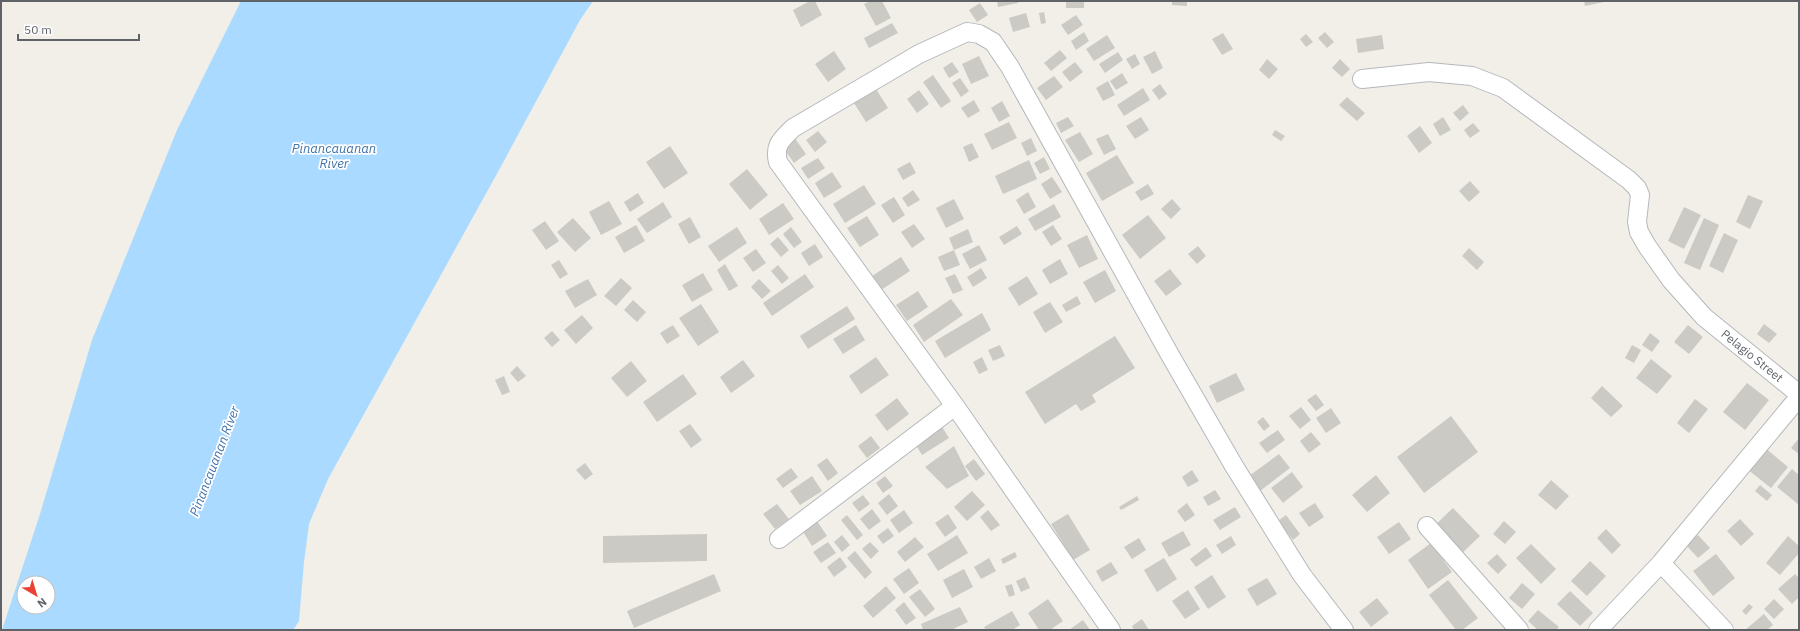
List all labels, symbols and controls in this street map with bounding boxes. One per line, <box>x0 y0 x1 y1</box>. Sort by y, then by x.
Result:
scale bar <box>18 16 139 42</box>
text: 50 m <box>24 22 52 37</box>
water label: Pinancauanan River <box>292 140 376 172</box>
street label: Pelagio Street <box>1718 326 1786 385</box>
water label: Pinancauanan River <box>186 403 244 519</box>
north arrow <box>16 575 56 615</box>
text: N <box>35 595 50 611</box>

